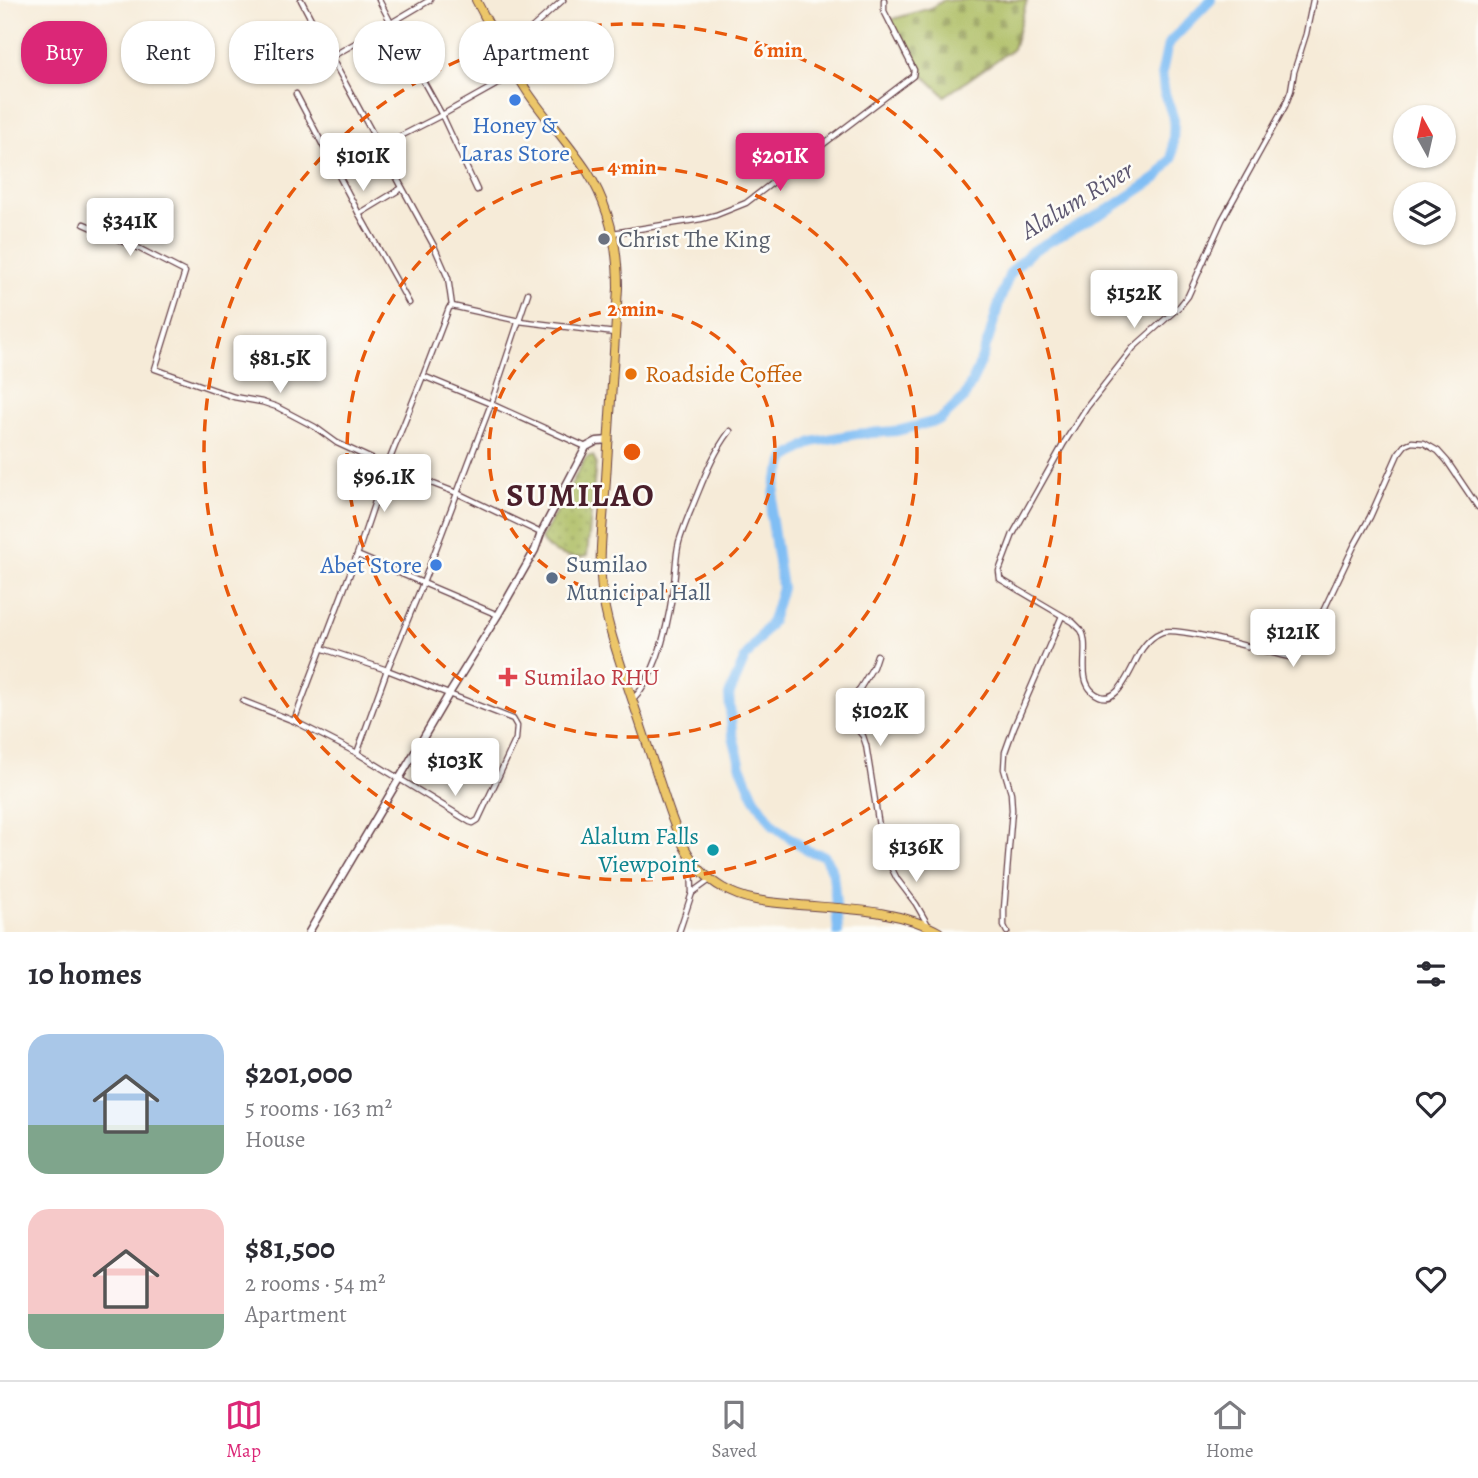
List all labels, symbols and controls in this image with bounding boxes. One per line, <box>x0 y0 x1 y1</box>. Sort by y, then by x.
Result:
chip: Buy <box>21 21 107 84</box>
chip: Rent <box>121 21 215 84</box>
chip: Filters <box>229 21 339 84</box>
chip: New <box>353 21 445 84</box>
chip: Apartment <box>459 21 614 84</box>
text: 6 min <box>754 36 803 64</box>
marker: Honey & Laras Store <box>507 92 523 108</box>
north arrow <box>1393 105 1456 168</box>
map controls <box>1393 105 1456 245</box>
place label: Honey & Laras Store <box>460 109 570 169</box>
pin: $101K <box>314 134 412 193</box>
pin: $201K <box>731 134 829 193</box>
text: $101K <box>336 140 390 171</box>
text: $201K <box>752 140 808 171</box>
water label: Alalum River <box>1012 152 1141 248</box>
text: 4 min <box>607 153 657 181</box>
button: layers <box>1393 182 1456 245</box>
pin: $341K <box>81 198 179 258</box>
text: $341K <box>103 205 157 236</box>
place label: Christ The King <box>618 223 770 255</box>
marker: Christ The King <box>596 231 612 247</box>
pin: $152K <box>1085 270 1183 330</box>
text: $152K <box>1107 277 1162 308</box>
text: 2 min <box>607 295 657 323</box>
pin: $81.5K <box>223 336 337 395</box>
text: $81.5K <box>249 342 311 373</box>
place label: Roadside Coffee <box>645 358 802 390</box>
marker: Roadside Coffee <box>623 366 639 382</box>
centre of rings <box>620 440 644 464</box>
pin: $96.1K <box>327 454 441 514</box>
text: $96.1K <box>353 461 415 492</box>
district label: SUMILAO <box>506 473 656 517</box>
place label: Sumilao Municipal Hall <box>566 548 711 608</box>
place label: Abet Store <box>320 549 422 581</box>
marker: Abet Store <box>428 557 444 573</box>
marker: Sumilao Municipal Hall <box>544 570 560 586</box>
pin: $121K <box>1244 610 1342 669</box>
text: $121K <box>1266 616 1320 647</box>
place label: Sumilao RHU <box>524 661 659 693</box>
marker: Sumilao RHU <box>498 667 518 687</box>
pin: $102K <box>831 688 929 748</box>
text: $102K <box>852 695 908 726</box>
pin: $103K <box>406 738 504 798</box>
text: $103K <box>427 745 483 776</box>
place label: Alalum Falls Viewpoint <box>580 820 699 880</box>
pin: $136K <box>867 824 965 884</box>
text: $136K <box>889 831 943 862</box>
marker: Alalum Falls Viewpoint <box>705 842 721 858</box>
text: 10 homes <box>28 954 142 994</box>
icon: filters <box>1412 955 1450 993</box>
text: $201,000 <box>245 1053 353 1093</box>
icon: home <box>84 1062 168 1146</box>
icon: heart <box>1412 1085 1450 1123</box>
text: 5 rooms · 163 m² <box>245 1093 392 1124</box>
text: House <box>245 1124 305 1155</box>
text: $81,500 <box>245 1228 335 1268</box>
icon: home <box>84 1237 168 1321</box>
icon: heart <box>1412 1260 1450 1298</box>
text: 2 rooms · 54 m² <box>245 1268 386 1299</box>
text: Apartment <box>245 1299 347 1330</box>
tab: Map <box>225 1396 263 1464</box>
tab: Saved <box>712 1396 757 1464</box>
tab: Home <box>1206 1396 1253 1464</box>

